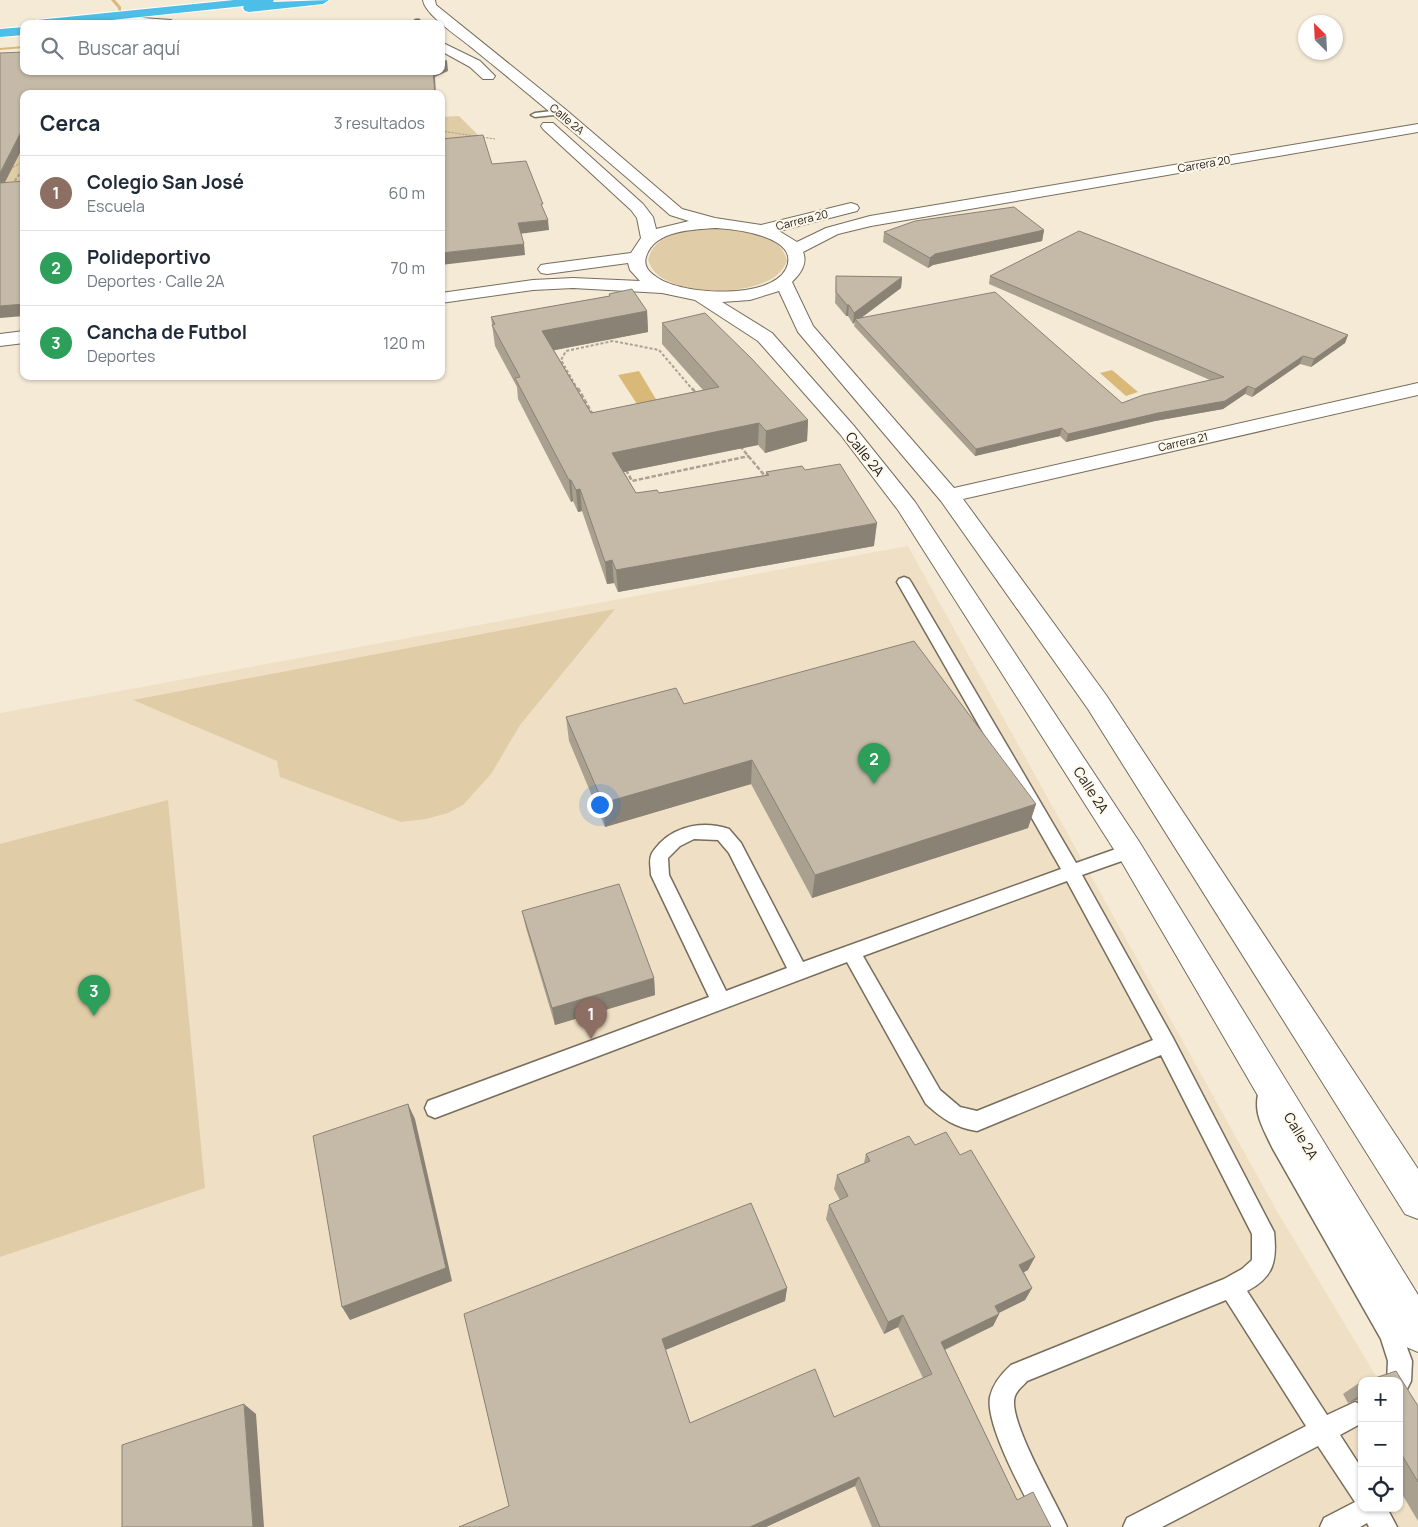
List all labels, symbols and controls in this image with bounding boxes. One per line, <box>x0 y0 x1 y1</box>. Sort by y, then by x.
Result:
north arrow <box>1298 15 1343 60</box>
search box <box>20 20 445 75</box>
icon: search <box>38 34 66 62</box>
text: Buscar aquí <box>78 35 180 61</box>
street label: Calle 2A <box>547 100 588 137</box>
text: Cerca <box>40 109 100 137</box>
text: 3 resultados <box>334 112 425 134</box>
street label: Carrera 20 <box>1176 151 1231 176</box>
text: Colegio San José <box>87 169 244 195</box>
text: 1 <box>52 182 60 204</box>
text: 60 m <box>389 182 425 204</box>
text: Escuela <box>87 195 145 217</box>
street label: Carrera 20 <box>774 206 830 233</box>
text: Polideportivo <box>87 244 211 270</box>
text: 2 <box>51 257 61 279</box>
text: 70 m <box>390 257 425 279</box>
text: Deportes · Calle 2A <box>87 270 225 292</box>
text: Cancha de Futbol <box>87 319 247 345</box>
text: 3 <box>51 332 61 354</box>
text: 120 m <box>383 332 425 354</box>
text: Deportes <box>87 345 155 367</box>
street label: Calle 2A <box>842 428 889 480</box>
street label: Carrera 21 <box>1156 428 1209 455</box>
pin: 2 <box>858 743 890 784</box>
street label: Calle 2A <box>1069 763 1114 817</box>
your location <box>587 792 613 818</box>
pin: 3 <box>78 975 110 1016</box>
pin: 1 <box>575 998 607 1039</box>
street label: Calle 2A <box>1280 1109 1323 1163</box>
map controls <box>1358 1377 1403 1512</box>
button: + <box>1358 1377 1403 1422</box>
button: − <box>1358 1422 1403 1467</box>
button: locate <box>1358 1467 1403 1512</box>

